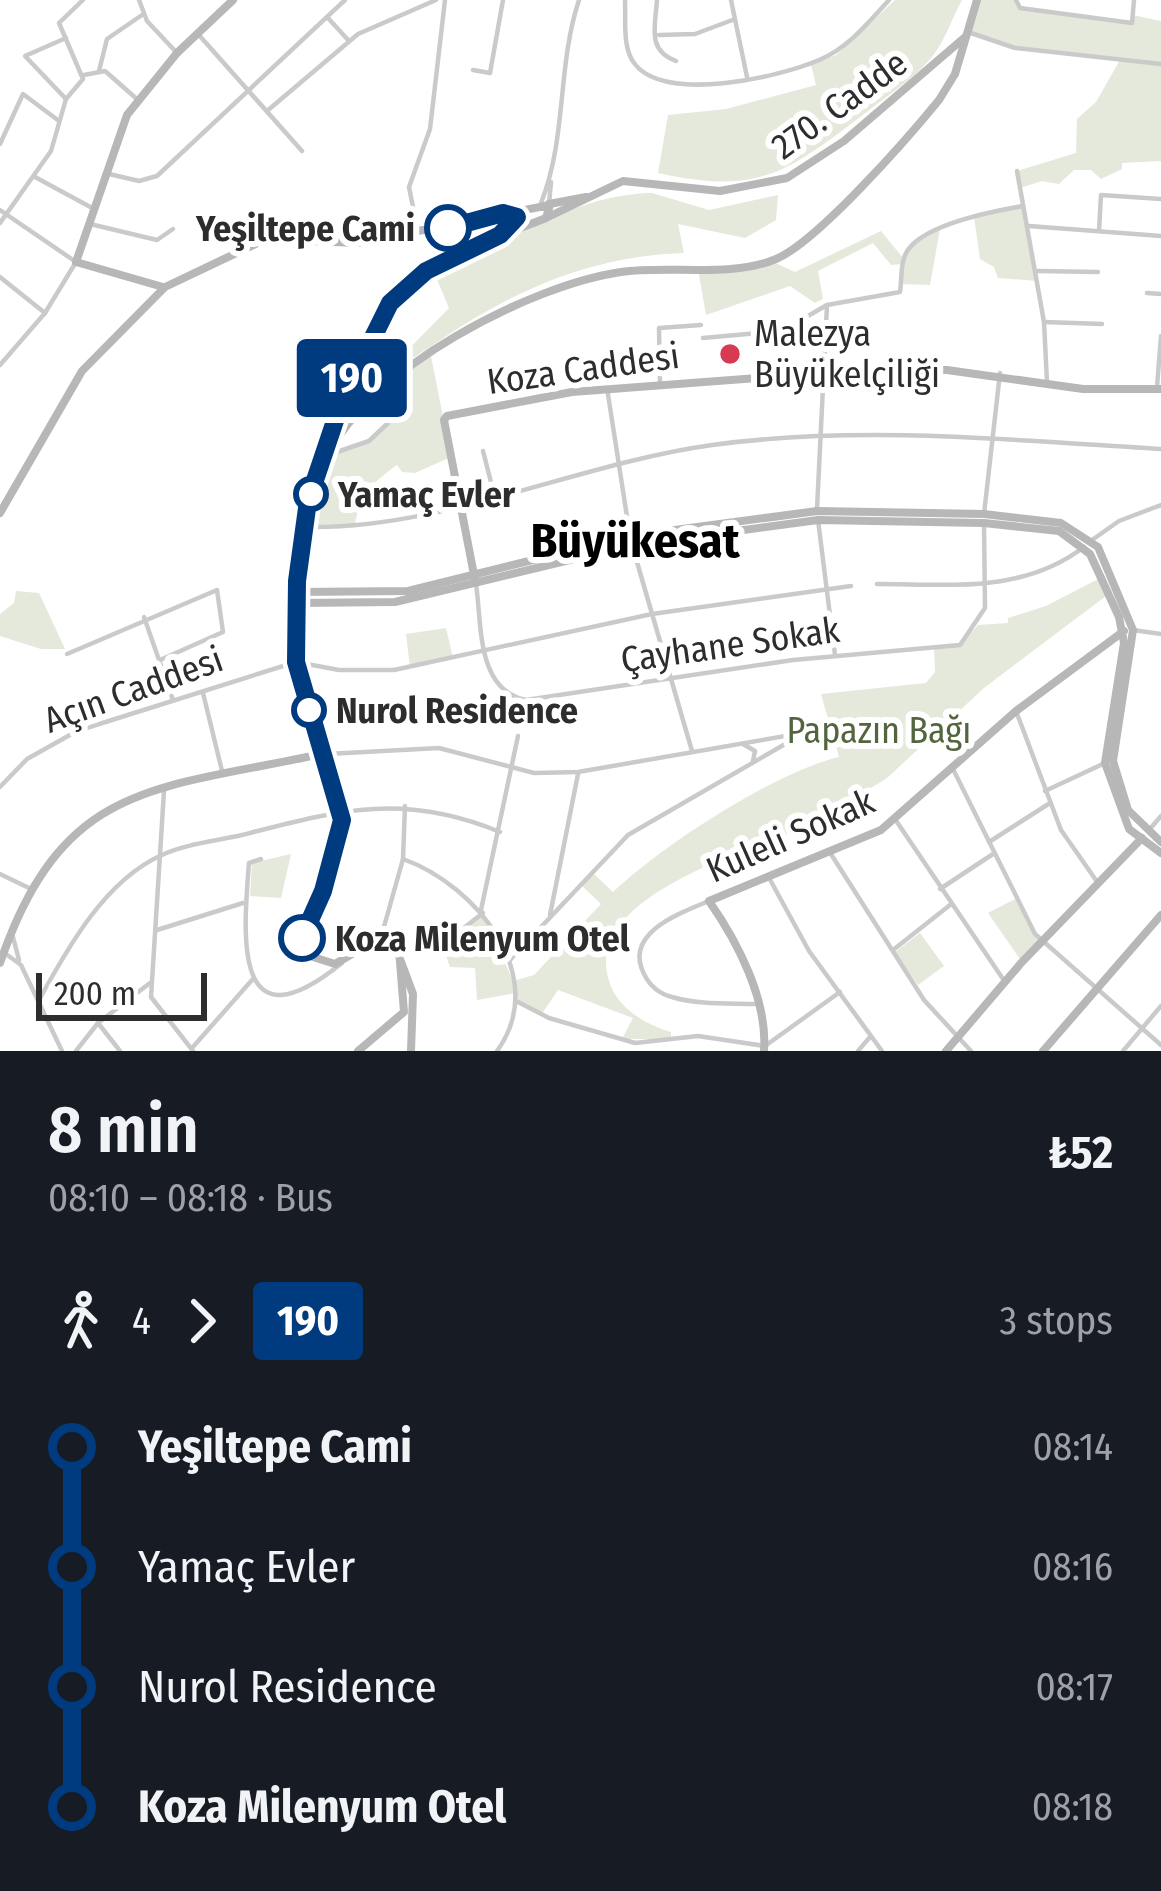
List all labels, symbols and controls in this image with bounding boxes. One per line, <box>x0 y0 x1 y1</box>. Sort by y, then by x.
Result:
street label: 270. Cadde <box>763 41 916 169</box>
marker: Yeşiltepe Cami <box>426 206 470 250</box>
place label: Yeşiltepe Cami <box>195 207 415 251</box>
place label: Malezya Büyükelçiliği <box>754 312 940 397</box>
street label: Koza Caddesi <box>484 334 682 404</box>
line badge: 190 <box>283 339 421 417</box>
marker: Malezya Büyükelçiliği <box>717 341 743 367</box>
text: 190 <box>321 353 383 403</box>
place label: Yamaç Evler <box>337 473 516 517</box>
marker: Yamaç Evler <box>295 478 327 510</box>
district label: Büyükesat <box>530 512 741 570</box>
street label: Çayhane Sokak <box>618 608 843 682</box>
street label: Açın Caddesi <box>38 637 229 743</box>
place label: Nurol Residence <box>336 689 578 733</box>
marker: Nurol Residence <box>293 694 325 726</box>
park label: Papazın Bağı <box>787 709 971 753</box>
street label: Kuleli Sokak <box>700 779 881 892</box>
marker: Koza Milenyum Otel <box>280 916 324 960</box>
place label: Koza Milenyum Otel <box>335 917 630 961</box>
scale bar <box>36 967 207 1020</box>
text: 200 m <box>54 974 136 1014</box>
text: 8 min <box>48 1090 199 1169</box>
text: ₺52 <box>1048 1126 1113 1180</box>
text: 08:10 – 08:18 · Bus <box>48 1175 333 1221</box>
icon: walk <box>48 1288 114 1354</box>
icon: forward <box>169 1288 235 1354</box>
text: 190 <box>277 1296 339 1346</box>
text: 4 <box>132 1298 151 1344</box>
text: 3 stops <box>1000 1298 1113 1344</box>
text: Yeşiltepe Cami <box>138 1420 412 1474</box>
text: 08:14 <box>1032 1424 1113 1470</box>
text: Yamaç Evler <box>138 1540 355 1594</box>
text: 08:16 <box>1032 1544 1113 1590</box>
text: Nurol Residence <box>138 1660 437 1714</box>
text: 08:17 <box>1036 1664 1113 1710</box>
text: Koza Milenyum Otel <box>138 1780 506 1834</box>
text: 08:18 <box>1032 1784 1113 1830</box>

